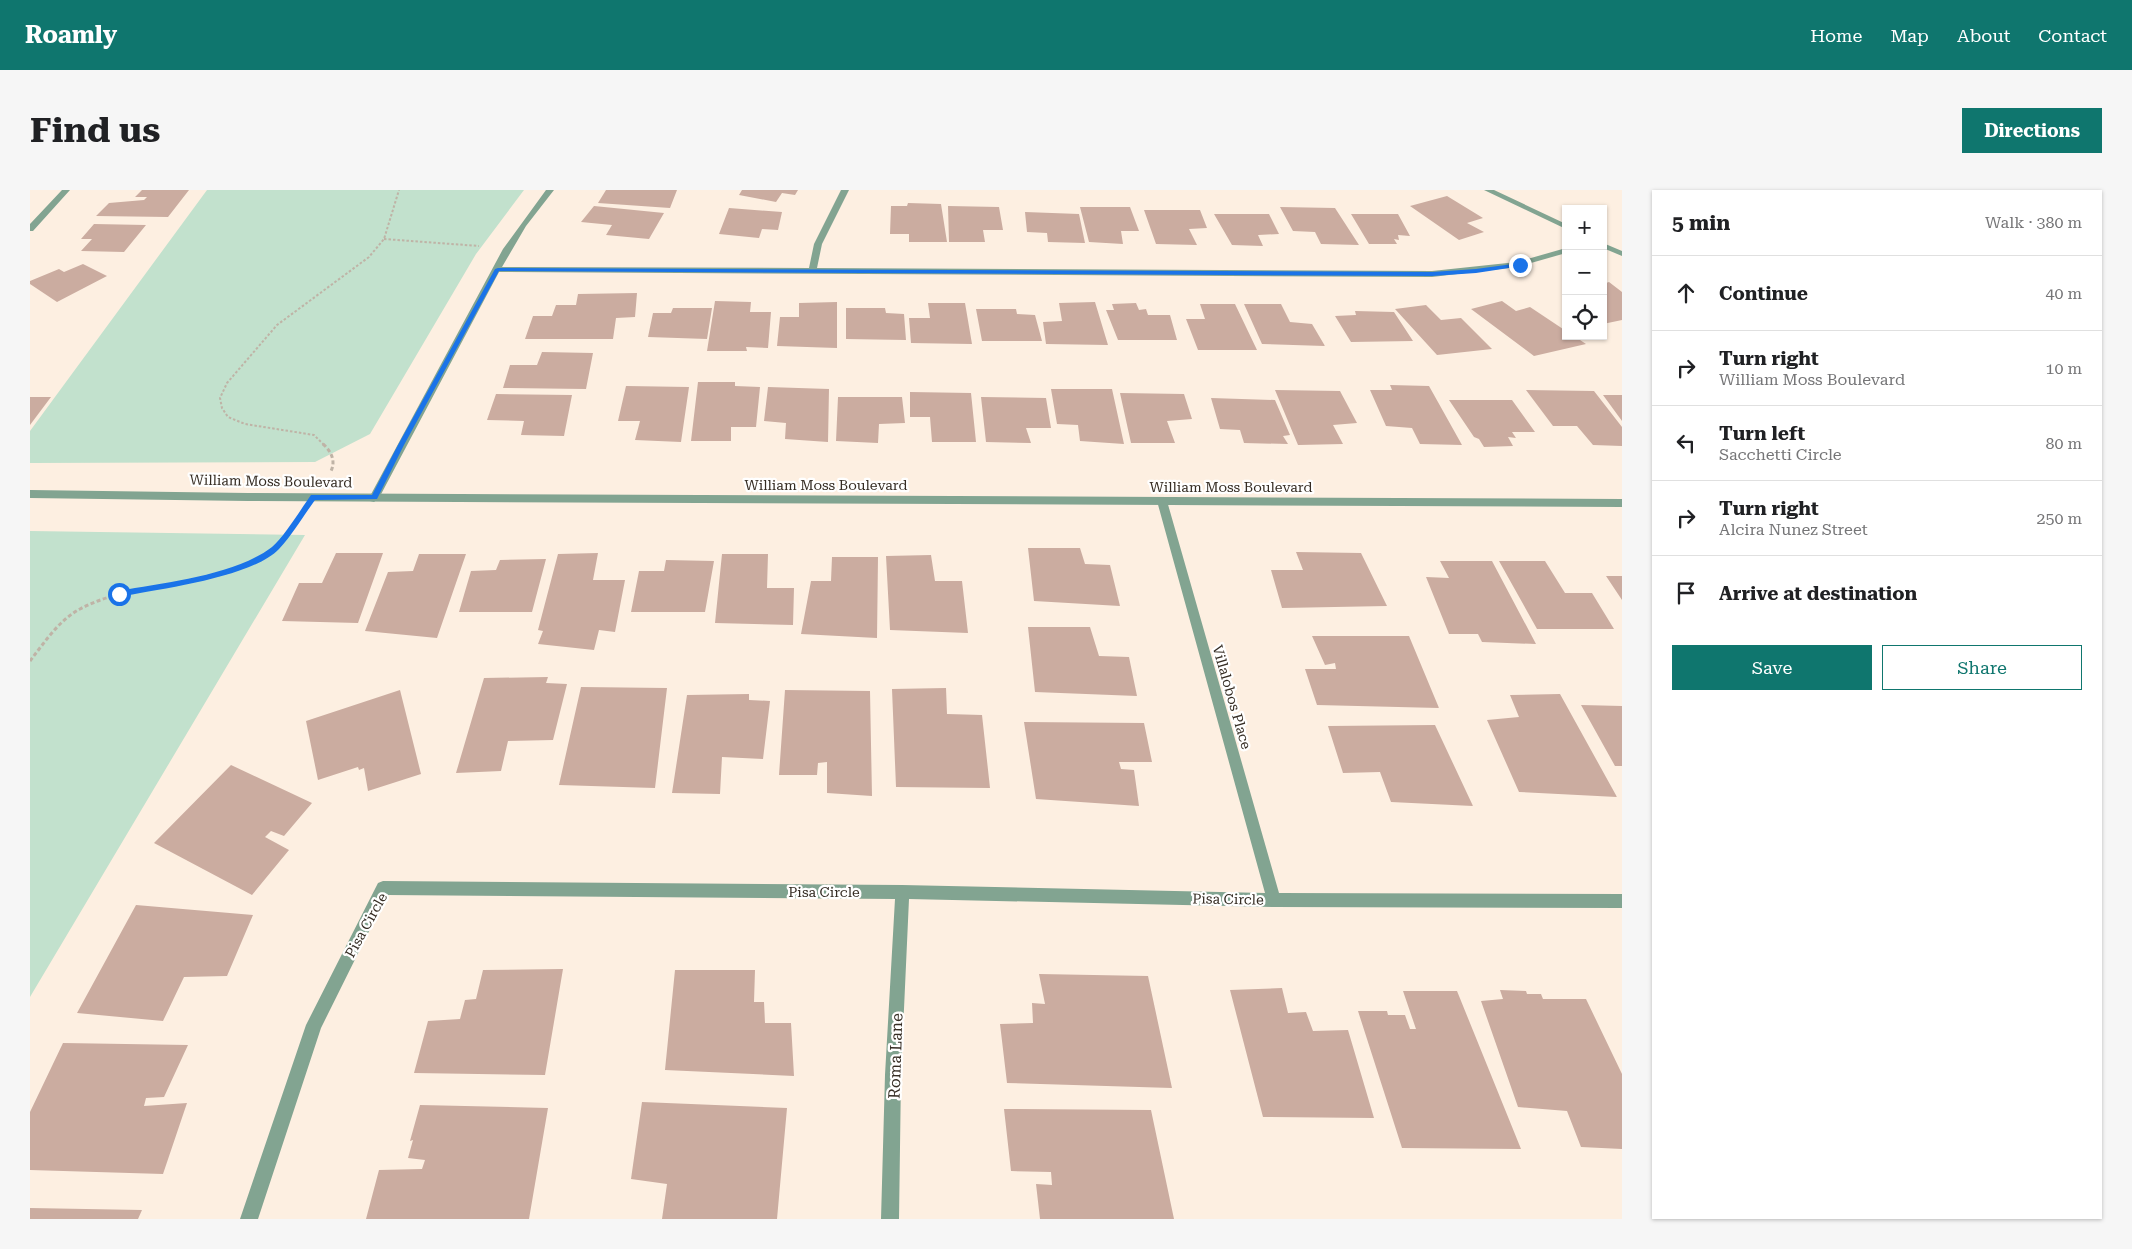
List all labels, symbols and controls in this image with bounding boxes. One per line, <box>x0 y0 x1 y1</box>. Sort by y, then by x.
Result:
text: Roamly <box>25 21 117 49</box>
text: Home <box>1810 25 1862 46</box>
text: Map <box>1890 25 1929 46</box>
text: About <box>1957 25 2010 46</box>
text: Contact <box>2038 25 2107 46</box>
button: Directions <box>1962 108 2102 153</box>
text: Find us <box>30 110 160 151</box>
map controls <box>1562 205 1607 340</box>
button: + <box>1562 205 1607 250</box>
text: 5 min <box>1672 211 1730 235</box>
text: Walk · 380 m <box>1985 213 2082 232</box>
button: − <box>1562 250 1607 295</box>
route end <box>1509 254 1532 277</box>
icon: ahead <box>1672 279 1700 307</box>
text: Continue <box>1719 282 1808 305</box>
text: 40 m <box>2045 284 2082 303</box>
button: locate <box>1562 295 1607 340</box>
text: Turn right <box>1719 347 1819 370</box>
icon: right <box>1672 354 1700 382</box>
text: 10 m <box>2045 359 2082 378</box>
text: William Moss Boulevard <box>1719 370 1905 389</box>
text: Turn left <box>1719 422 1805 445</box>
icon: left <box>1672 429 1700 457</box>
text: 80 m <box>2045 434 2082 453</box>
text: Sacchetti Circle <box>1719 445 1842 464</box>
street label: William Moss Boulevard <box>189 472 353 490</box>
street label: William Moss Boulevard <box>745 477 907 493</box>
street label: William Moss Boulevard <box>1150 479 1312 495</box>
text: Turn right <box>1719 497 1819 520</box>
icon: right <box>1672 504 1700 532</box>
text: 250 m <box>2036 509 2082 528</box>
text: Alcira Nunez Street <box>1719 520 1868 539</box>
icon: arrive <box>1672 579 1700 607</box>
text: Arrive at destination <box>1719 582 1917 605</box>
route start <box>108 583 131 606</box>
street label: Villalobos Place <box>1210 643 1255 751</box>
button: Save <box>1672 645 1872 690</box>
button: Share <box>1882 645 2082 690</box>
street label: Pisa Circle <box>788 884 860 900</box>
street label: Pisa Circle <box>342 890 390 960</box>
street label: Pisa Circle <box>1192 890 1264 908</box>
street label: Roma Lane <box>885 1013 906 1099</box>

